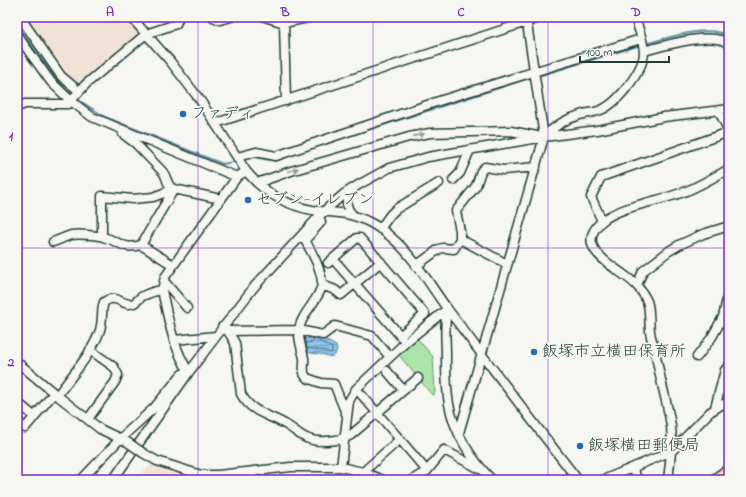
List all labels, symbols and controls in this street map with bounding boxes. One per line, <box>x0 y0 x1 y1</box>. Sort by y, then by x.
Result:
text: A <box>106 3 114 22</box>
text: B <box>280 3 290 22</box>
text: C <box>457 3 465 22</box>
text: D <box>630 3 641 22</box>
scale bar <box>580 38 669 64</box>
text: 100 m <box>586 44 613 62</box>
place label: ファディ <box>191 102 255 126</box>
marker: ファディ <box>178 109 188 119</box>
text: 1 <box>9 127 14 146</box>
one-way arrow <box>412 132 425 138</box>
one-way arrow <box>288 167 300 173</box>
place label: セブン-イレブン <box>256 188 374 212</box>
marker: セブン-イレブン <box>243 195 253 205</box>
place label: 飯塚市立横田保育所 <box>542 340 686 364</box>
marker: 飯塚市立横田保育所 <box>529 347 539 357</box>
text: 2 <box>7 353 15 372</box>
place label: 飯塚横田郵便局 <box>588 434 700 458</box>
marker: 飯塚横田郵便局 <box>575 441 585 451</box>

